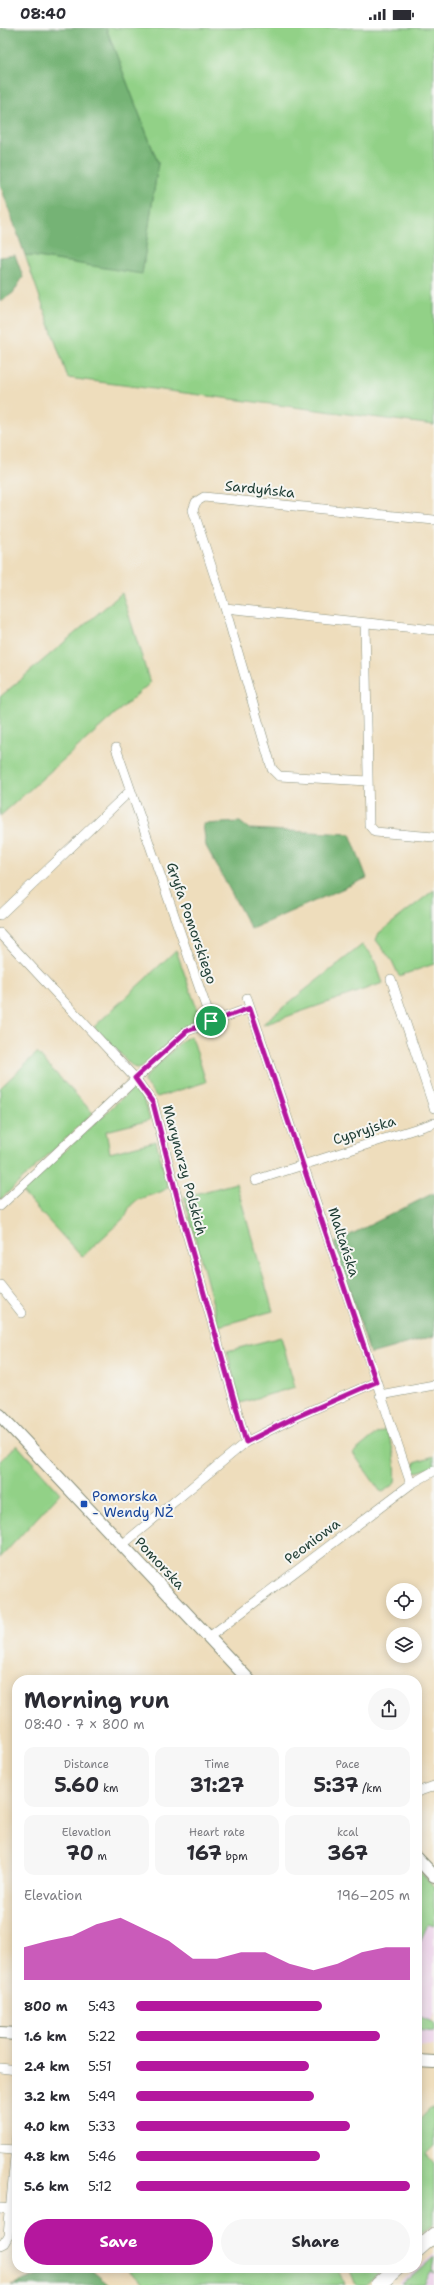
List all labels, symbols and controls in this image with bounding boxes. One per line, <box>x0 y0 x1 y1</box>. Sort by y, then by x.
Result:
text: 08:40 <box>20 4 66 24</box>
street label: Sardyńska <box>224 476 296 502</box>
street label: Gryfa Pomorskiego <box>163 860 221 986</box>
pin <box>194 1004 228 1038</box>
icon: arrive <box>200 1010 222 1032</box>
street label: Marynarzy Polskich <box>159 1103 211 1237</box>
street label: Cypryjska <box>330 1111 398 1149</box>
street label: Maltańska <box>324 1205 364 1279</box>
place label: Pomorska - Wendy NŻ <box>92 1487 174 1521</box>
marker: Pomorska - Wendy NŻ <box>79 1499 89 1509</box>
street label: Peoniowa <box>281 1514 344 1568</box>
street label: Pomorska <box>131 1533 189 1593</box>
map controls <box>386 1583 422 1663</box>
button: locate <box>386 1583 422 1619</box>
button: layers <box>386 1627 422 1663</box>
text: Morning run <box>24 1686 169 1715</box>
button: share <box>368 1688 410 1730</box>
text: 08:40 · 7 × 800 m <box>24 1716 145 1733</box>
text: Distance <box>64 1757 109 1772</box>
text: Time <box>204 1757 230 1772</box>
text: Pace <box>336 1757 360 1772</box>
text: 5.60 <box>54 1772 99 1798</box>
text: 31:27 <box>190 1772 244 1798</box>
text: 5:37 <box>313 1772 358 1798</box>
text: km <box>99 1781 119 1796</box>
text: /km <box>358 1781 382 1796</box>
text: Elevation <box>62 1825 111 1840</box>
text: Heart rate <box>189 1825 245 1840</box>
text: kcal <box>337 1825 358 1840</box>
text: 70 <box>66 1840 94 1866</box>
text: 167 <box>186 1840 222 1866</box>
text: 367 <box>327 1840 368 1866</box>
text: m <box>94 1849 107 1864</box>
text: bpm <box>222 1849 248 1864</box>
text: Elevation <box>24 1887 82 1904</box>
text: 196–205 m <box>337 1887 410 1904</box>
text: 800 m <box>24 1998 68 2015</box>
text: 5:43 <box>88 1998 116 2015</box>
text: 1.6 km <box>24 2028 67 2045</box>
text: 5:22 <box>88 2028 116 2045</box>
text: 2.4 km <box>24 2058 70 2075</box>
text: 5:51 <box>88 2058 112 2075</box>
text: 3.2 km <box>24 2088 70 2105</box>
text: 5:49 <box>88 2088 116 2105</box>
text: 4.0 km <box>24 2118 70 2135</box>
text: 5:33 <box>88 2118 116 2135</box>
text: 4.8 km <box>24 2148 70 2165</box>
text: 5:46 <box>88 2148 116 2165</box>
text: 5.6 km <box>24 2178 69 2195</box>
text: 5:12 <box>88 2178 112 2195</box>
button: Save <box>24 2219 213 2265</box>
button: Share <box>221 2219 410 2265</box>

